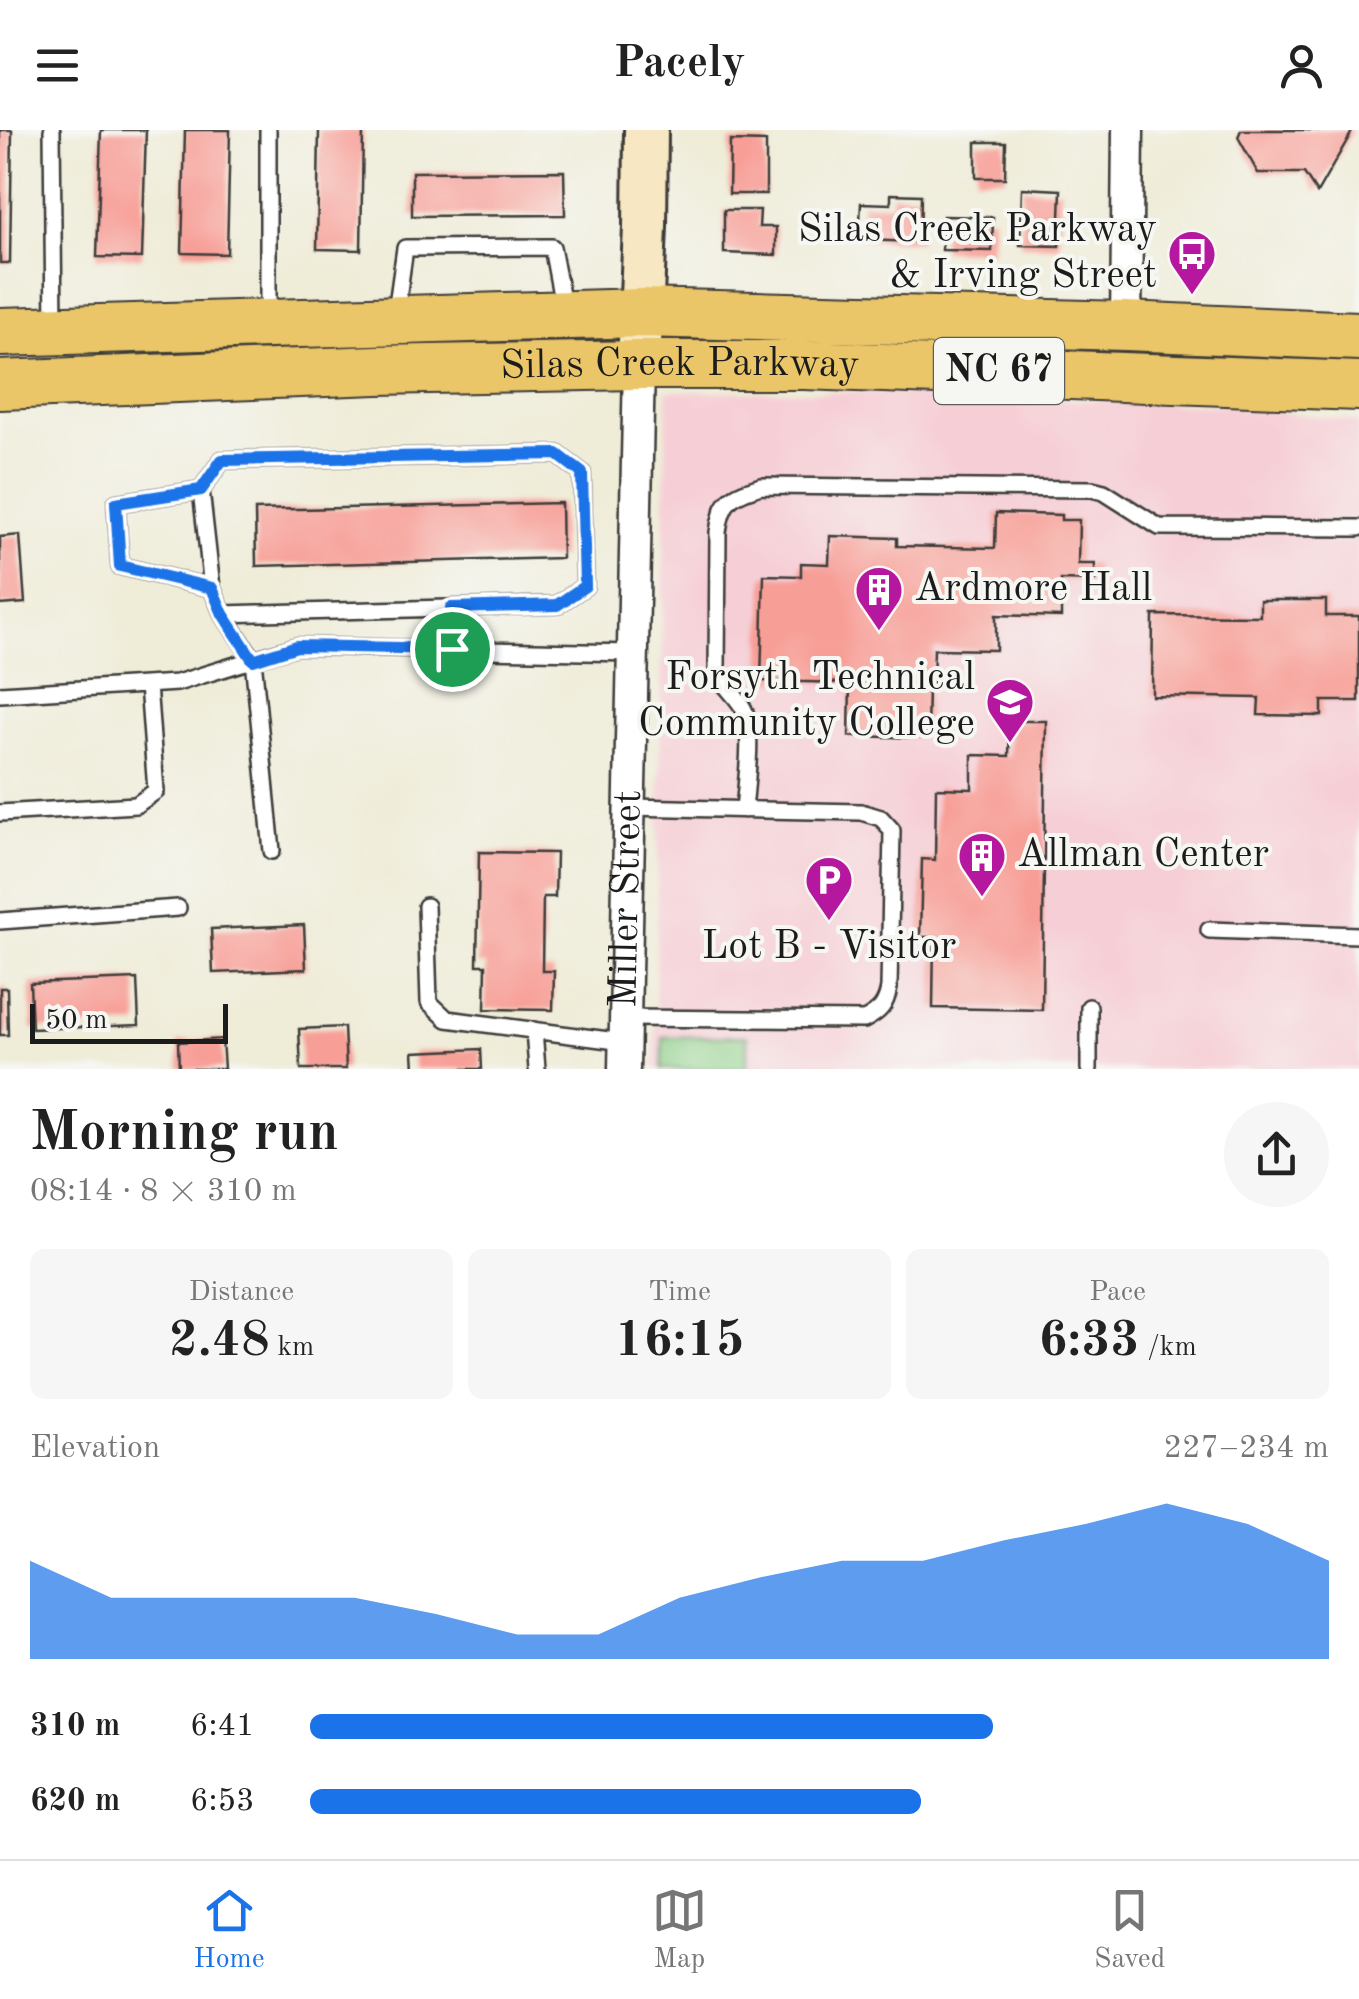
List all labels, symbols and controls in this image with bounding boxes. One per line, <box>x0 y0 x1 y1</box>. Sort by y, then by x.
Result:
icon: menu <box>30 38 85 93</box>
icon: person <box>1274 38 1329 93</box>
text: Pacely <box>613 42 746 87</box>
place label: Silas Creek Parkway & Irving Street <box>798 211 1157 297</box>
bus stop icon: Silas Creek Parkway & Irving Street <box>1166 228 1218 296</box>
road number: NC 67 <box>934 338 1064 404</box>
street label: Silas Creek Parkway <box>500 344 860 388</box>
building icon: Ardmore Hall <box>853 564 905 632</box>
place label: Ardmore Hall <box>914 570 1152 610</box>
pin <box>410 607 495 692</box>
icon: arrive <box>425 622 480 677</box>
place label: Forsyth Technical Community College <box>638 659 975 745</box>
school or university icon: Forsyth Technical Community College <box>984 676 1036 744</box>
street label: Miller Street <box>605 790 650 1008</box>
building icon: Allman Center <box>956 830 1008 898</box>
place label: Allman Center <box>1017 836 1269 876</box>
parking icon: Lot B - Visitor <box>803 854 855 922</box>
place label: Lot B - Visitor <box>702 928 956 968</box>
scale bar <box>30 999 228 1044</box>
text: 50 m <box>45 1007 108 1035</box>
button: share <box>1224 1102 1329 1207</box>
text: Morning run <box>30 1107 339 1162</box>
text: 08:14 · 8 × 310 m <box>30 1176 297 1208</box>
text: Distance <box>189 1279 294 1307</box>
text: Time <box>648 1279 711 1307</box>
text: Pace <box>1089 1279 1146 1307</box>
text: 2.48 <box>169 1317 270 1367</box>
text: 16:15 <box>615 1317 745 1367</box>
text: 6:33 <box>1038 1317 1139 1367</box>
text: km <box>270 1334 314 1362</box>
text: /km <box>1139 1334 1197 1362</box>
text: Elevation <box>30 1433 160 1465</box>
text: 227–234 m <box>1163 1433 1329 1465</box>
text: 310 m <box>30 1711 120 1743</box>
text: 6:41 <box>190 1711 255 1743</box>
text: 620 m <box>30 1786 120 1818</box>
text: 6:53 <box>190 1786 255 1818</box>
tab: Home <box>194 1883 265 1978</box>
tab: Map <box>652 1883 707 1978</box>
tab: Saved <box>1094 1883 1165 1978</box>

